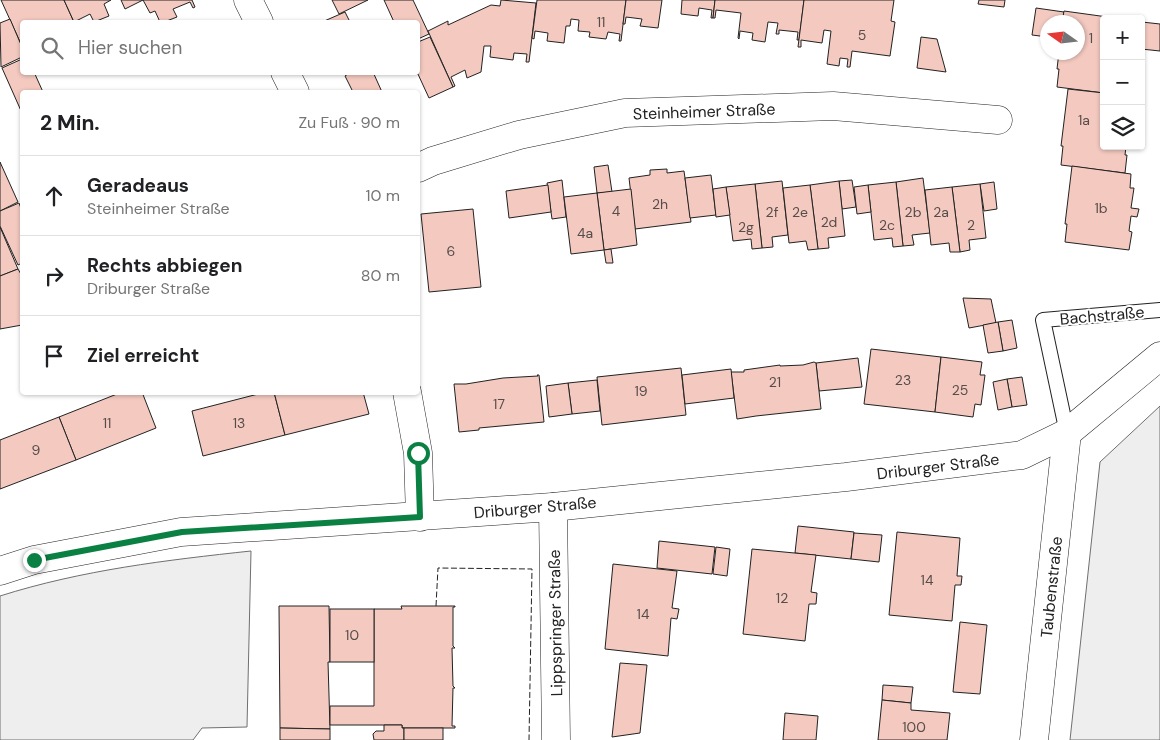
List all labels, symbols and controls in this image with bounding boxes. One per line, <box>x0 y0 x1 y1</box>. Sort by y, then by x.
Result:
house number: 11 <box>597 13 605 31</box>
north arrow <box>1040 15 1085 60</box>
map controls <box>1100 15 1145 150</box>
button: + <box>1100 15 1145 60</box>
search box <box>20 20 420 75</box>
house number: 5 <box>858 26 866 44</box>
house number: 1 <box>1089 29 1093 47</box>
icon: search <box>38 34 66 62</box>
text: Hier suchen <box>78 35 182 60</box>
button: − <box>1100 60 1145 105</box>
street label: Steinheimer Straße <box>632 99 776 124</box>
button: layers <box>1100 105 1145 150</box>
text: 2 Min. <box>40 109 100 137</box>
house number: 1a <box>1078 111 1090 129</box>
text: Zu Fuß · 90 m <box>298 112 400 133</box>
text: Geradeaus <box>87 173 189 198</box>
icon: ahead <box>40 182 68 210</box>
text: 10 m <box>366 185 400 206</box>
house number: 2h <box>652 195 668 213</box>
text: Steinheimer Straße <box>87 198 230 219</box>
house number: 1b <box>1094 199 1108 217</box>
house number: 4 <box>612 202 621 220</box>
house number: 2f <box>766 203 779 221</box>
house number: 2e <box>792 203 808 221</box>
house number: 2b <box>905 203 922 221</box>
house number: 2a <box>933 203 949 221</box>
house number: 2d <box>821 213 837 231</box>
house number: 2c <box>879 216 895 234</box>
house number: 2 <box>967 216 975 234</box>
house number: 2g <box>738 218 754 236</box>
house number: 4a <box>577 224 593 242</box>
house number: 6 <box>447 242 455 260</box>
text: Rechts abbiegen <box>87 253 242 278</box>
icon: right <box>40 262 68 290</box>
text: 80 m <box>361 265 400 286</box>
text: Driburger Straße <box>87 278 210 299</box>
street label: Bachstraße <box>1059 301 1145 330</box>
icon: arrive <box>40 342 68 370</box>
text: Ziel erreicht <box>87 343 199 368</box>
house number: 23 <box>895 371 911 389</box>
house number: 21 <box>769 373 781 391</box>
house number: 25 <box>952 381 968 399</box>
house number: 19 <box>634 382 648 400</box>
house number: 17 <box>493 395 505 413</box>
house number: 11 <box>103 414 111 432</box>
house number: 13 <box>233 414 245 432</box>
house number: 9 <box>32 441 41 459</box>
route start <box>407 442 430 465</box>
street label: Driburger Straße <box>876 449 1000 484</box>
street label: Driburger Straße <box>473 492 597 523</box>
street label: Taubenstraße <box>1036 535 1067 639</box>
route end <box>23 549 46 572</box>
street label: Lippspringer Straße <box>544 549 567 697</box>
house number: 14 <box>921 571 934 589</box>
house number: 12 <box>776 589 788 607</box>
house number: 14 <box>637 605 650 623</box>
house number: 10 <box>345 626 359 644</box>
house number: 100 <box>902 718 926 736</box>

